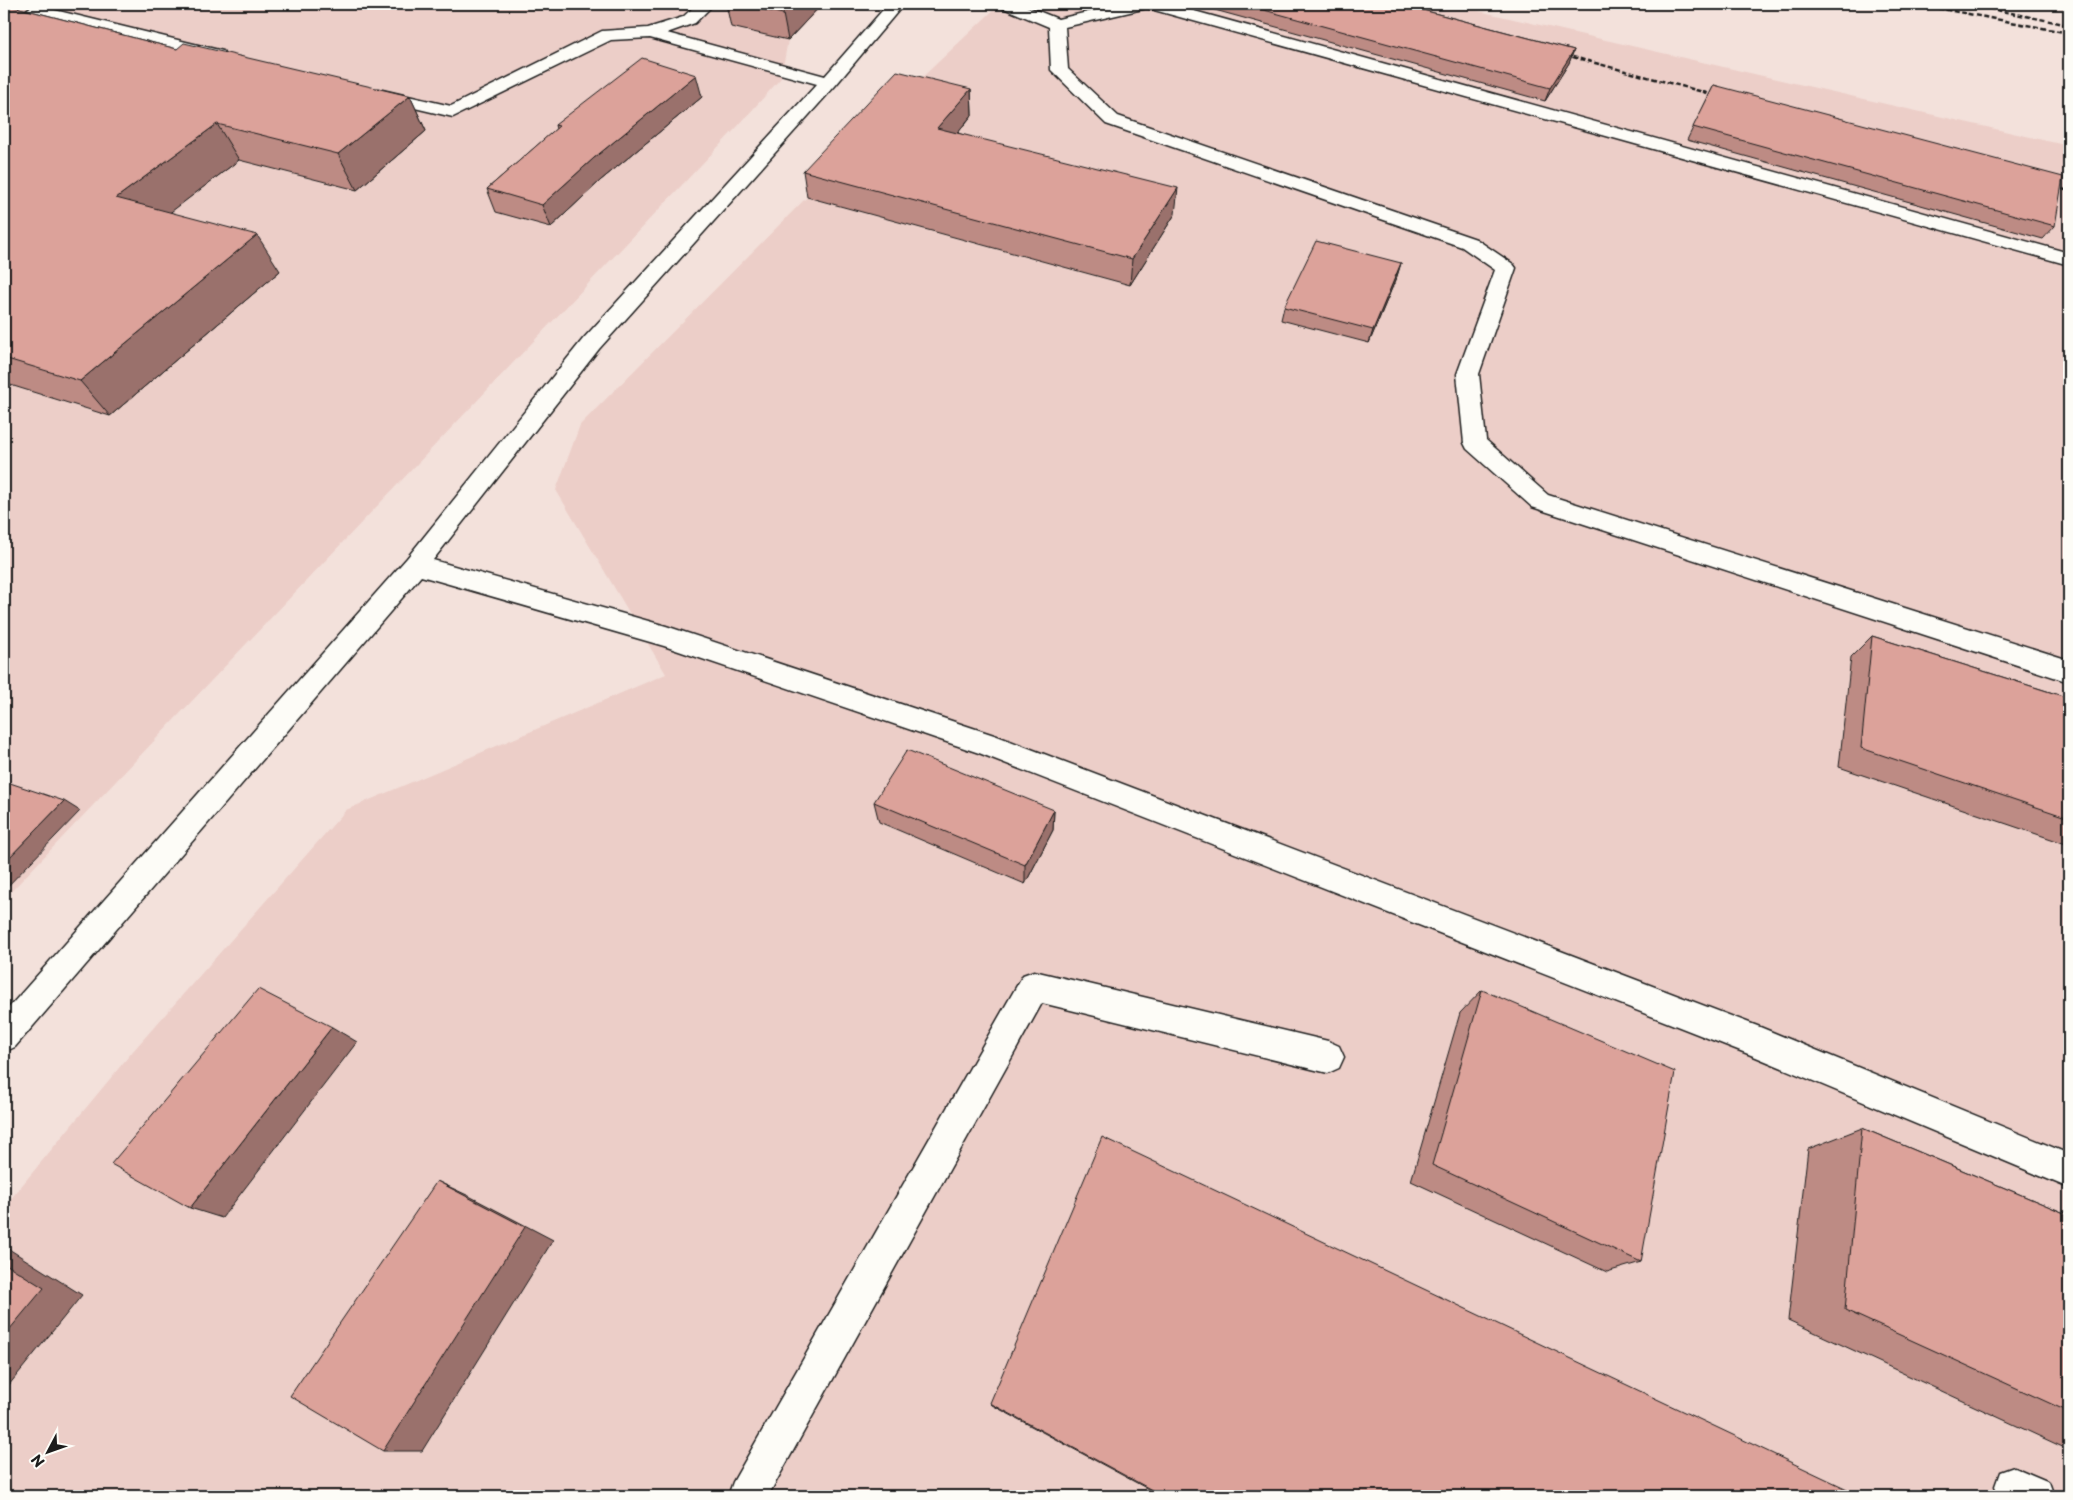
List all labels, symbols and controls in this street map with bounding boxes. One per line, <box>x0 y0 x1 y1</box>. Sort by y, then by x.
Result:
north arrow <box>22 1428 72 1478</box>
text: N <box>26 1450 49 1472</box>

